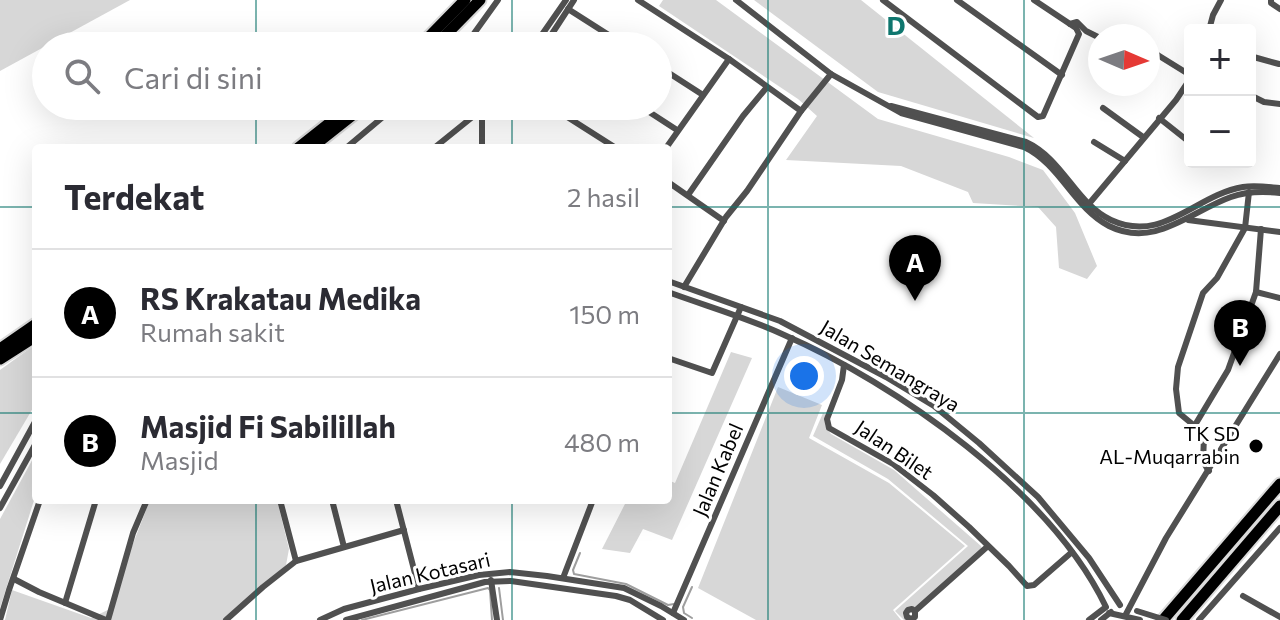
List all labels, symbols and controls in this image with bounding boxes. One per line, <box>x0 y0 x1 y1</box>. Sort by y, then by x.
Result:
text: D <box>886 9 906 40</box>
north arrow <box>1088 24 1160 96</box>
map controls <box>1184 24 1256 168</box>
button: + <box>1184 24 1256 96</box>
search box <box>32 32 672 120</box>
icon: search <box>60 54 104 98</box>
text: Cari di sini <box>124 58 263 95</box>
button: − <box>1184 96 1256 168</box>
text: Terdekat <box>64 175 205 217</box>
text: 2 hasil <box>567 181 640 212</box>
pin: A <box>889 235 941 301</box>
text: RS Krakatau Medika <box>140 279 421 316</box>
text: A <box>81 298 99 329</box>
text: 150 m <box>569 298 640 329</box>
pin: B <box>1214 300 1266 366</box>
street label: Jalan Semangraya <box>817 314 965 416</box>
text: Rumah sakit <box>140 316 285 347</box>
your location <box>784 356 824 396</box>
text: Masjid Fi Sabilillah <box>140 407 396 444</box>
street label: Jalan Bilet <box>851 414 938 484</box>
street label: Jalan Kabel <box>687 420 747 520</box>
place label: TK SD AL-Muqarrabin <box>1099 421 1240 468</box>
text: B <box>81 426 99 457</box>
text: 480 m <box>564 426 640 457</box>
marker: TK SD AL-Muqarrabin <box>1247 437 1265 455</box>
text: Masjid <box>140 444 218 475</box>
street label: Jalan Kotasari <box>367 547 492 598</box>

